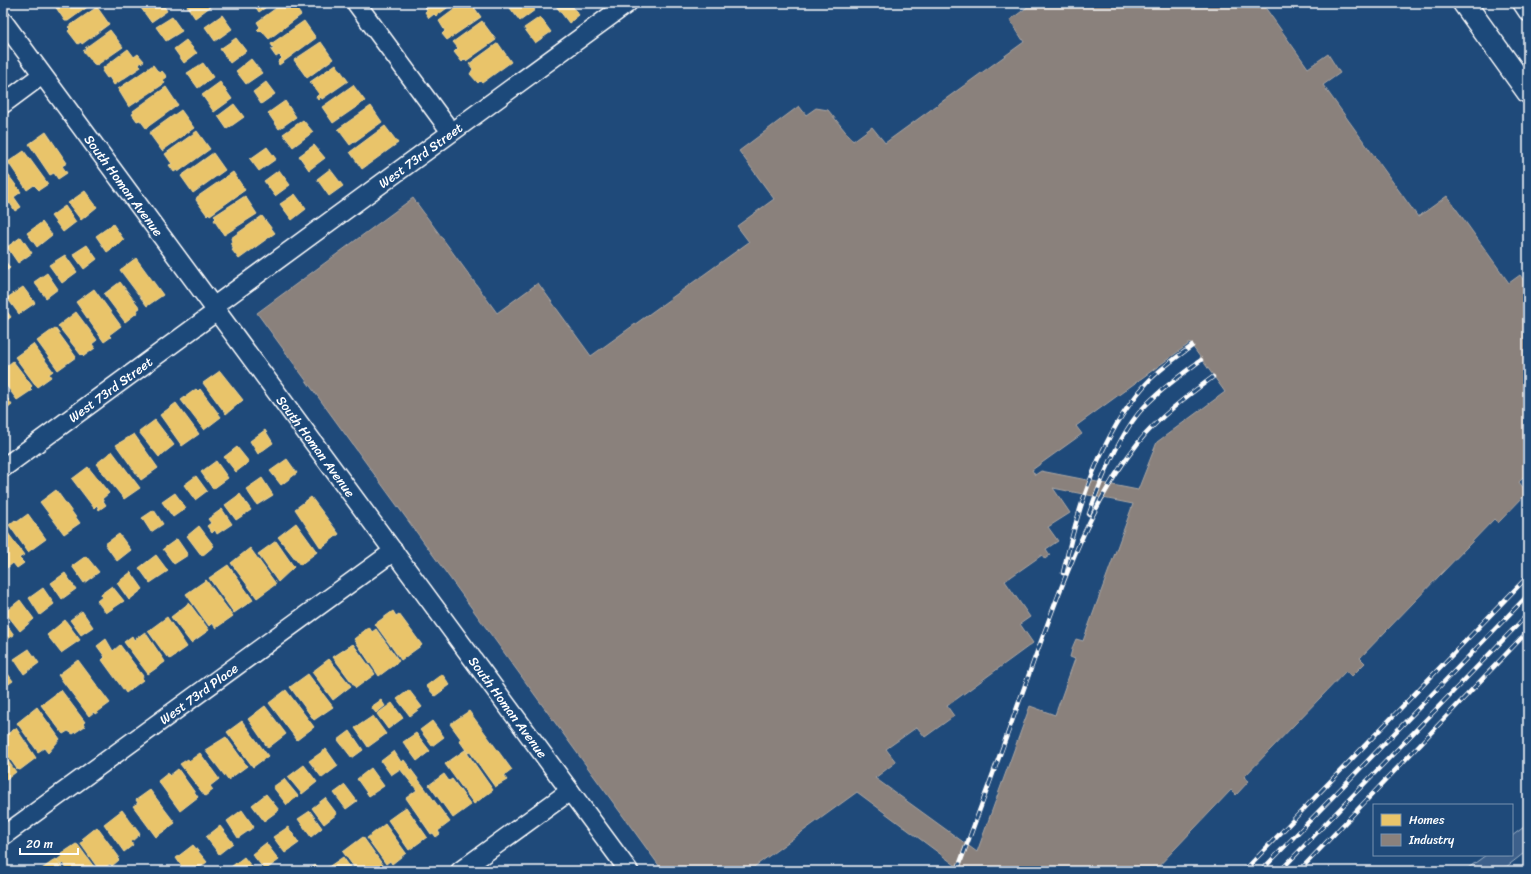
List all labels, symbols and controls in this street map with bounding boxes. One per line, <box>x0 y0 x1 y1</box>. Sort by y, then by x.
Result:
street label: West 73rd Street <box>373 116 468 194</box>
street label: South Homan Avenue <box>78 130 169 242</box>
street label: West 73rd Street <box>63 351 158 429</box>
street label: South Homan Avenue <box>270 390 361 503</box>
street label: South Homan Avenue <box>462 651 554 764</box>
street label: West 73rd Place <box>154 657 244 731</box>
legend <box>1373 804 1513 856</box>
text: Homes <box>1409 809 1445 831</box>
text: Industry <box>1408 829 1455 851</box>
scale bar <box>20 830 78 856</box>
text: 20 m <box>26 833 53 855</box>

